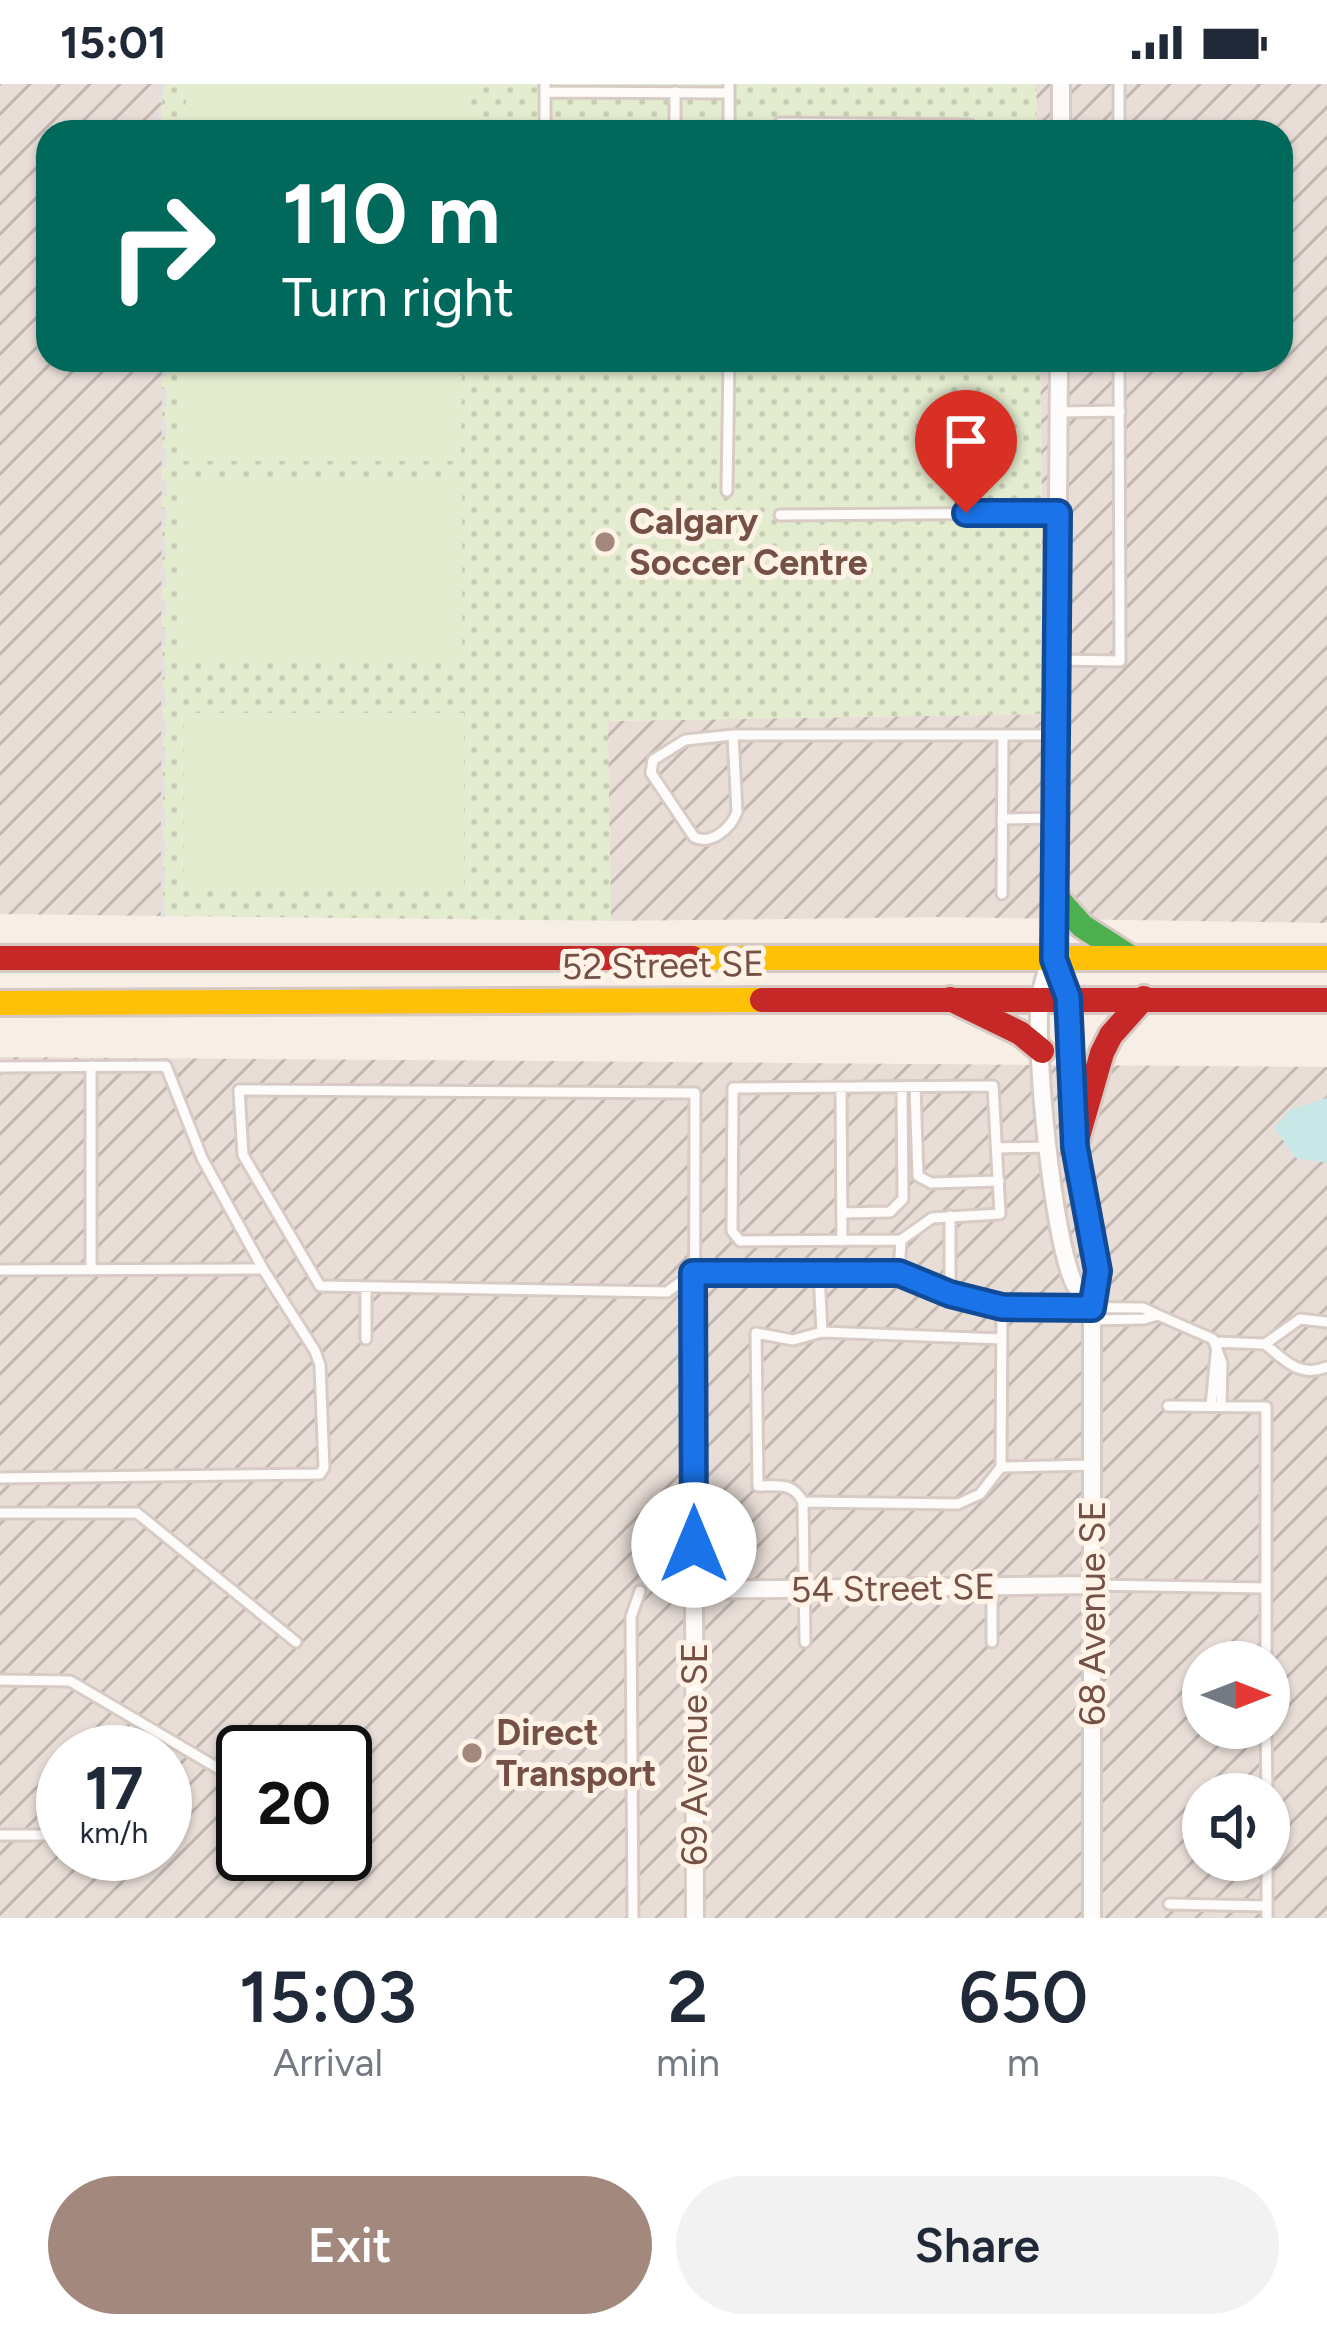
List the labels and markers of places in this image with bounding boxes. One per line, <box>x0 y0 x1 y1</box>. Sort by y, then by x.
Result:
pin <box>915 390 1017 513</box>
place label: Calgary Soccer Centre <box>629 500 868 584</box>
marker: Calgary Soccer Centre <box>592 529 618 555</box>
place label: Direct Transport <box>496 1711 656 1795</box>
marker: Direct Transport <box>459 1740 485 1766</box>

